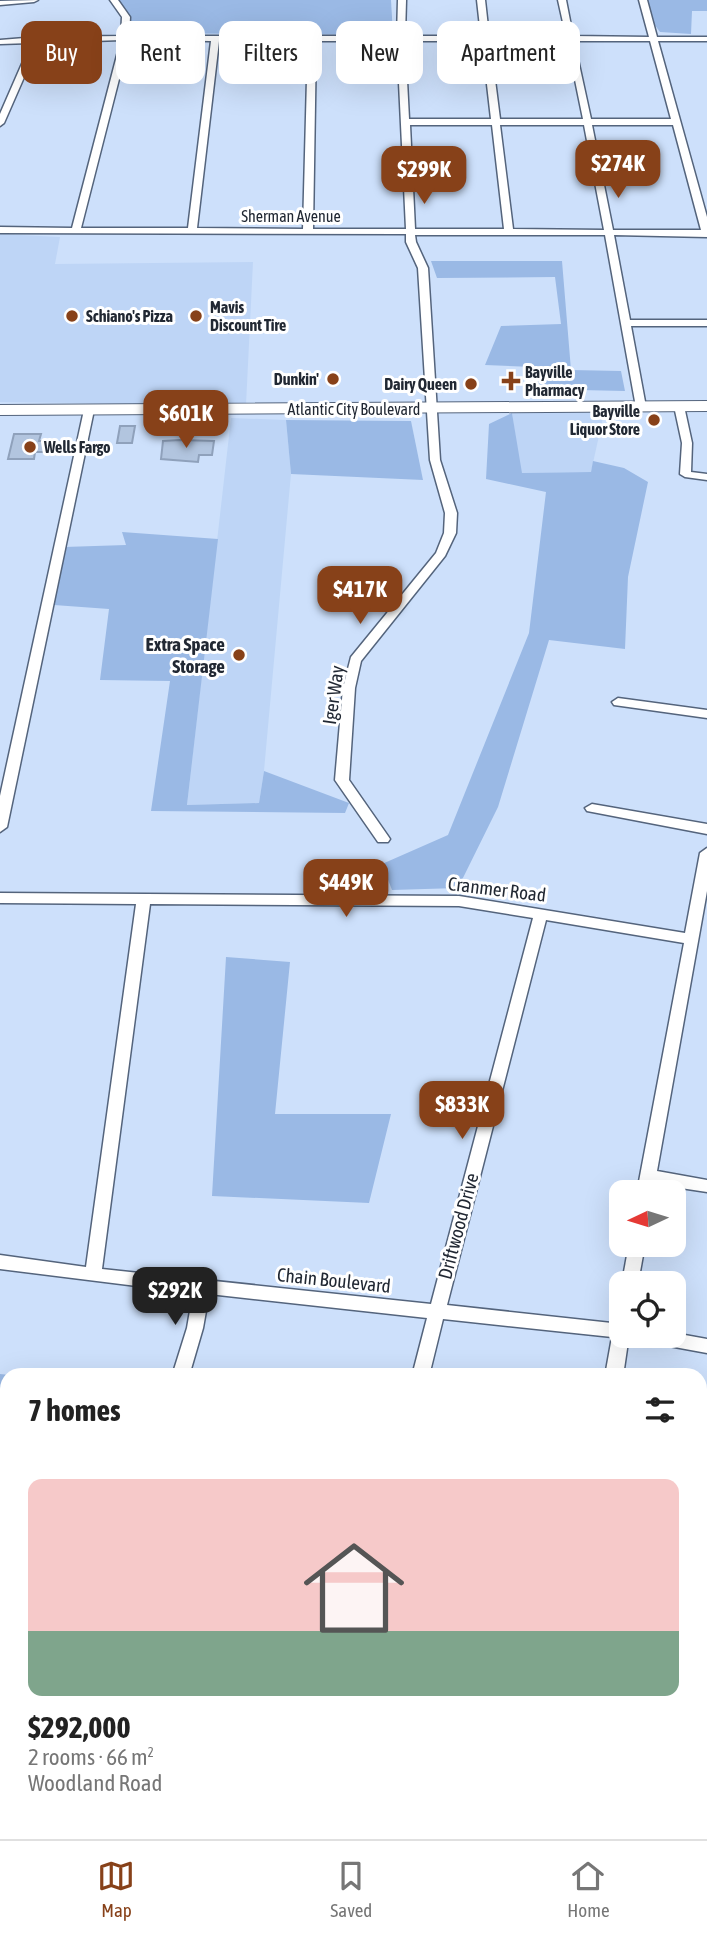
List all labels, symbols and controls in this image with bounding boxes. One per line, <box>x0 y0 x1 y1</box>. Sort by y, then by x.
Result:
chip: Buy <box>21 21 102 84</box>
chip: Rent <box>116 21 205 84</box>
chip: Filters <box>219 21 322 84</box>
chip: New <box>336 21 423 84</box>
chip: Apartment <box>437 21 580 84</box>
pin: $274K <box>569 140 667 200</box>
pin: $299K <box>375 146 473 206</box>
text: $274K <box>591 150 645 176</box>
text: $299K <box>397 156 451 182</box>
street label: Sherman Avenue <box>241 207 341 225</box>
place label: Mavis Discount Tire <box>210 298 286 334</box>
place label: Schiano's Pizza <box>86 307 173 325</box>
marker: Schiano's Pizza <box>64 308 80 324</box>
marker: Mavis Discount Tire <box>188 308 204 324</box>
place label: Bayville Pharmacy <box>525 363 585 399</box>
place label: Dunkin' <box>274 370 319 388</box>
marker: Dunkin' <box>325 371 341 387</box>
marker: Bayville Pharmacy <box>503 373 519 389</box>
place label: Dairy Queen <box>384 375 457 393</box>
marker: Dairy Queen <box>463 376 479 392</box>
pin: $601K <box>137 391 235 450</box>
text: $601K <box>159 400 213 426</box>
street label: Atlantic City Boulevard <box>288 400 420 419</box>
place label: Bayville Liquor Store <box>570 402 640 438</box>
marker: Bayville Liquor Store <box>646 412 662 428</box>
place label: Wells Fargo <box>43 438 111 456</box>
marker: Wells Fargo <box>22 439 38 455</box>
pin: $417K <box>311 566 409 626</box>
text: $417K <box>333 576 387 602</box>
place label: Extra Space Storage <box>146 633 225 677</box>
marker: Extra Space Storage <box>231 647 247 663</box>
street label: Iger Way <box>318 664 348 726</box>
pin: $449K <box>297 860 395 919</box>
text: $449K <box>319 869 373 895</box>
street label: Cranmer Road <box>447 872 547 906</box>
pin: $833K <box>413 1082 511 1141</box>
text: $833K <box>435 1091 489 1117</box>
street label: Driftwood Drive <box>433 1171 483 1281</box>
north arrow <box>609 1180 686 1256</box>
map controls <box>609 1180 686 1348</box>
street label: Chain Boulevard <box>276 1263 392 1297</box>
pin: $292K <box>126 1268 224 1327</box>
button: locate <box>609 1271 686 1348</box>
text: $292K <box>148 1277 202 1303</box>
icon: filters <box>641 1391 679 1429</box>
text: 7 homes <box>28 1393 121 1427</box>
icon: home <box>291 1525 417 1651</box>
text: $292,000 <box>28 1710 131 1744</box>
text: 2 rooms · 66 m² <box>28 1744 154 1770</box>
text: Woodland Road <box>28 1770 162 1796</box>
tab: Map <box>97 1857 135 1921</box>
tab: Saved <box>330 1857 372 1921</box>
tab: Home <box>567 1857 610 1921</box>

